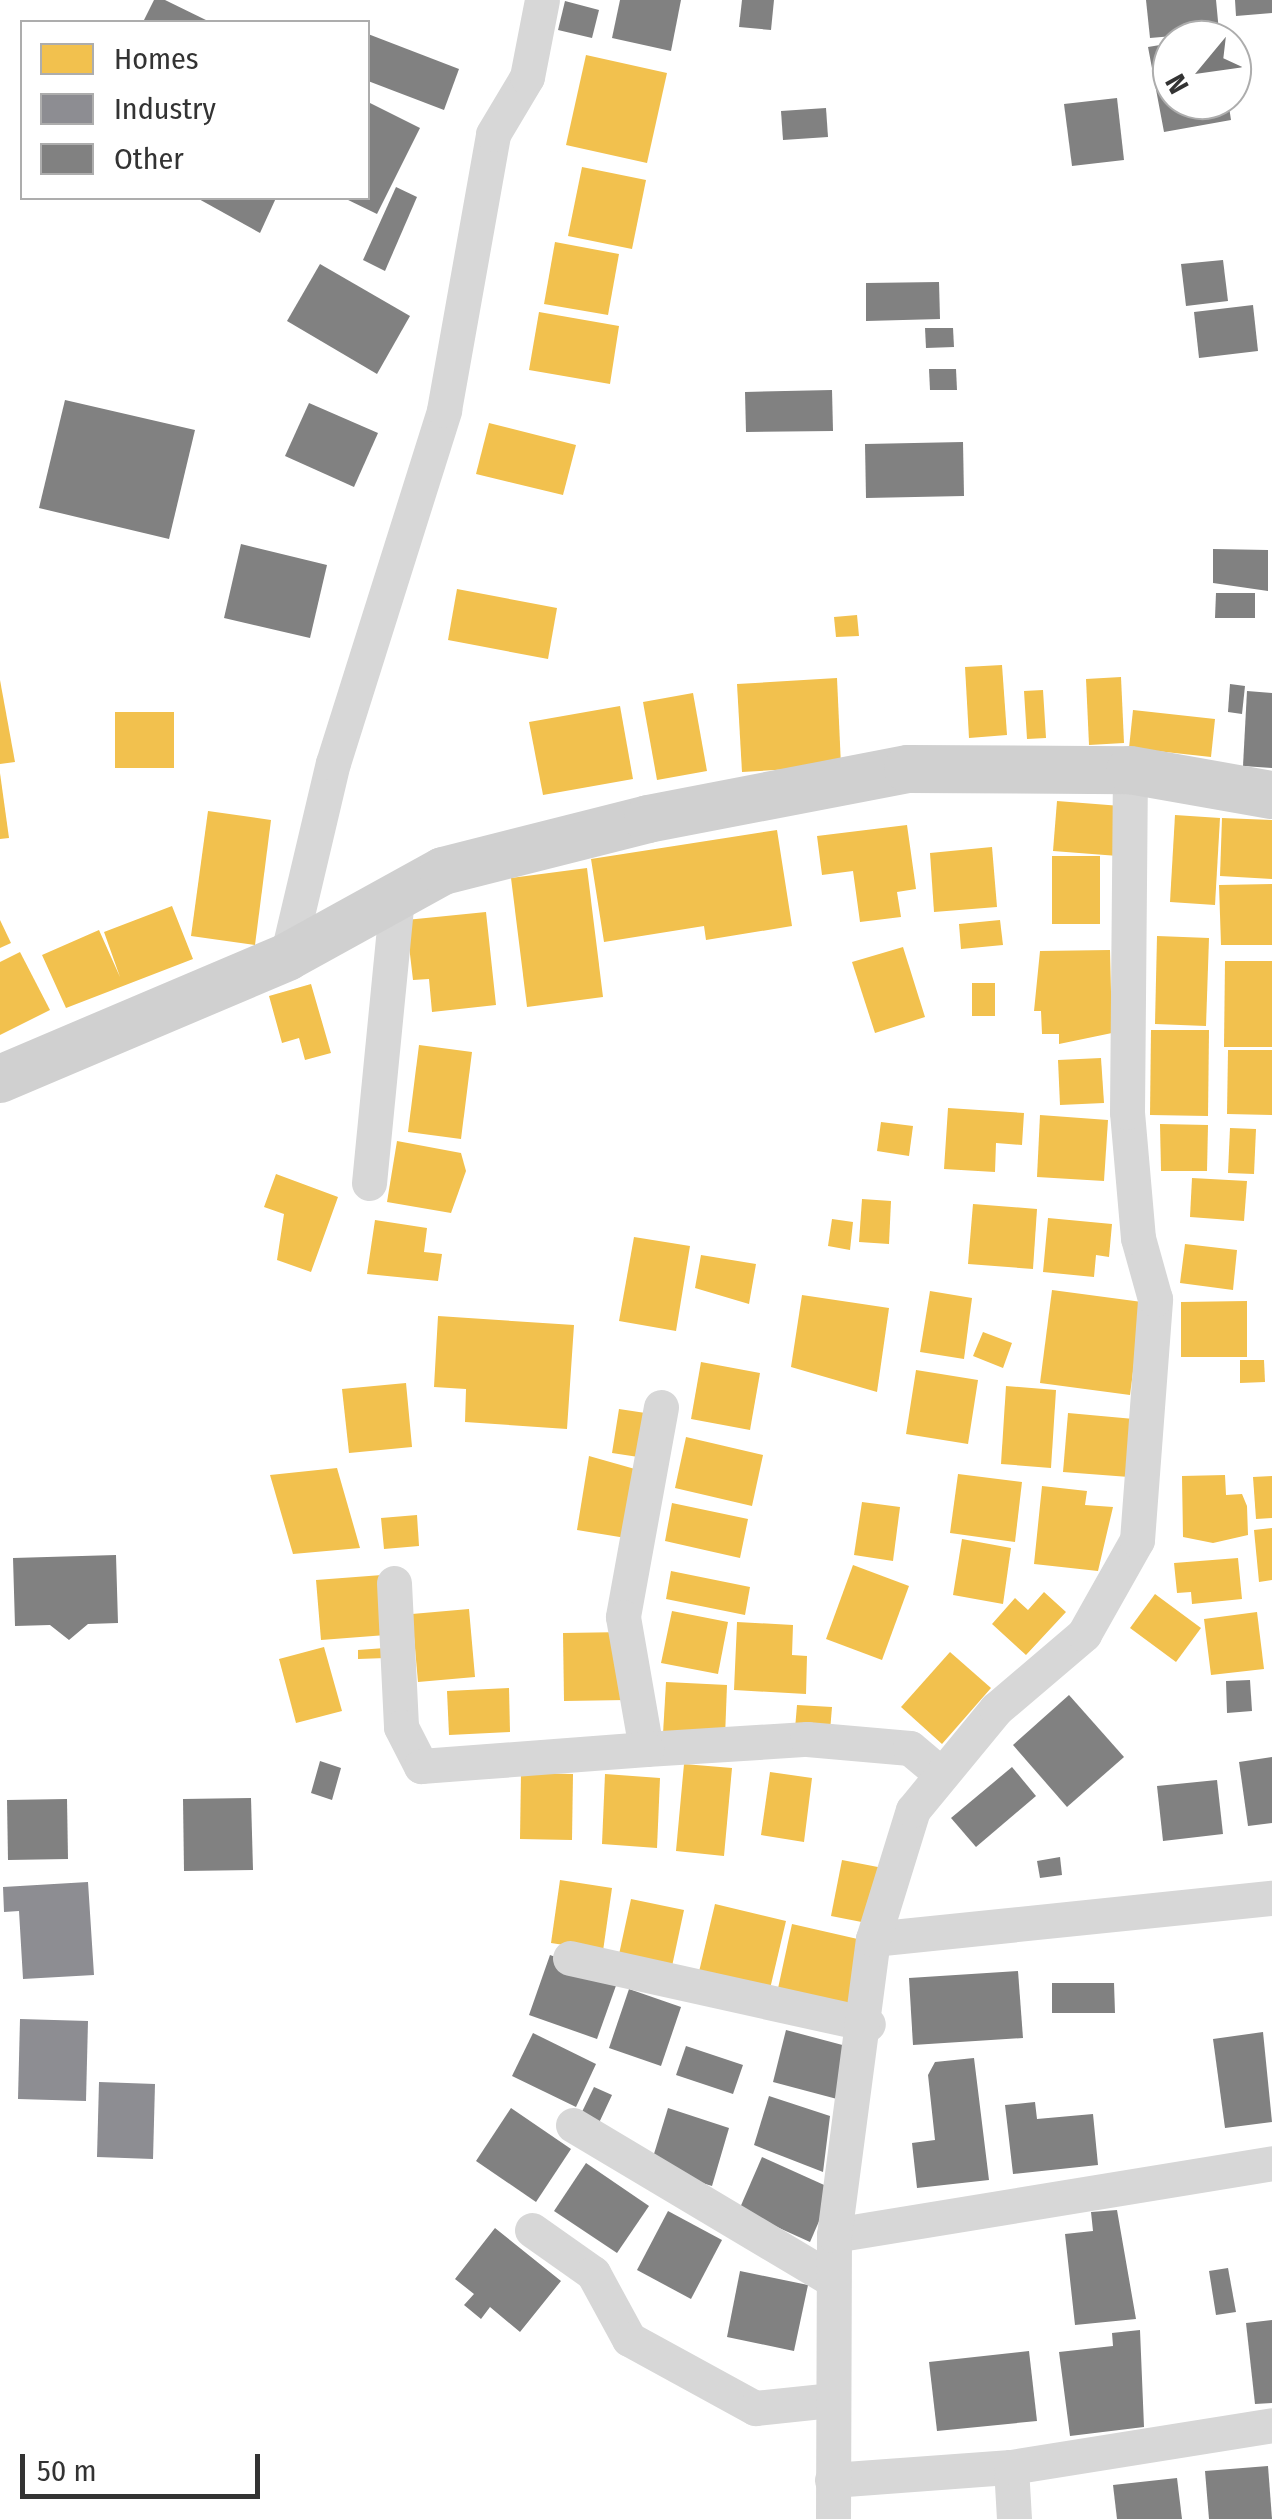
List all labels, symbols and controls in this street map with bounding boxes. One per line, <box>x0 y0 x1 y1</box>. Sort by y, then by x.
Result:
legend <box>20 20 370 200</box>
north arrow <box>1152 20 1252 120</box>
text: Homes <box>114 41 199 77</box>
text: N <box>1159 68 1196 99</box>
text: Industry <box>114 91 216 127</box>
text: Other <box>114 141 184 177</box>
scale bar <box>25 2434 265 2496</box>
text: 50 m <box>37 2453 97 2489</box>

